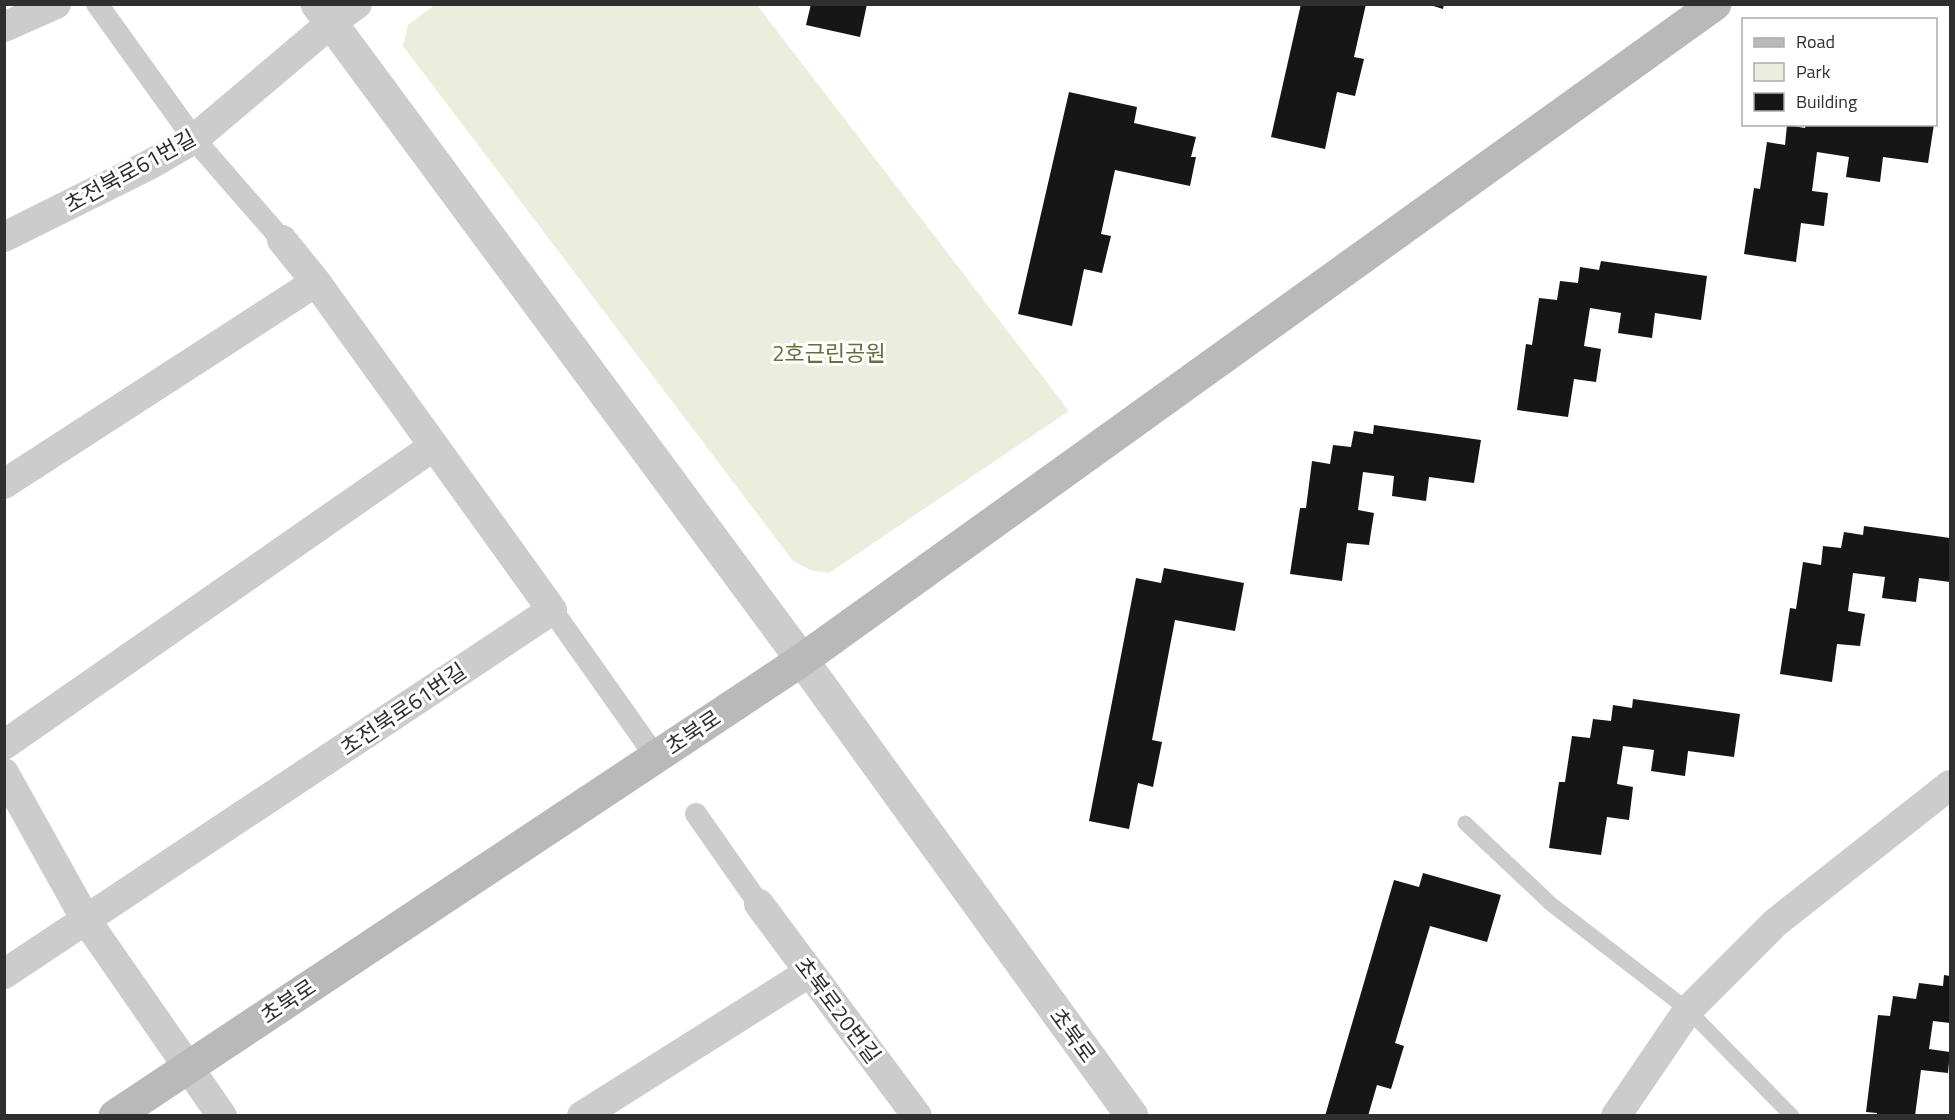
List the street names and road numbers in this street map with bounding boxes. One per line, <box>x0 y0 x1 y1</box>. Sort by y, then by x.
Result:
street label: 초전북로61번길 <box>58 121 202 221</box>
street label: 초전북로61번길 <box>333 654 473 764</box>
street label: 초북로 <box>658 701 728 763</box>
street label: 초북로20번길 <box>787 950 889 1070</box>
street label: 초북로 <box>253 970 323 1032</box>
street label: 초북로 <box>1041 1000 1105 1070</box>

